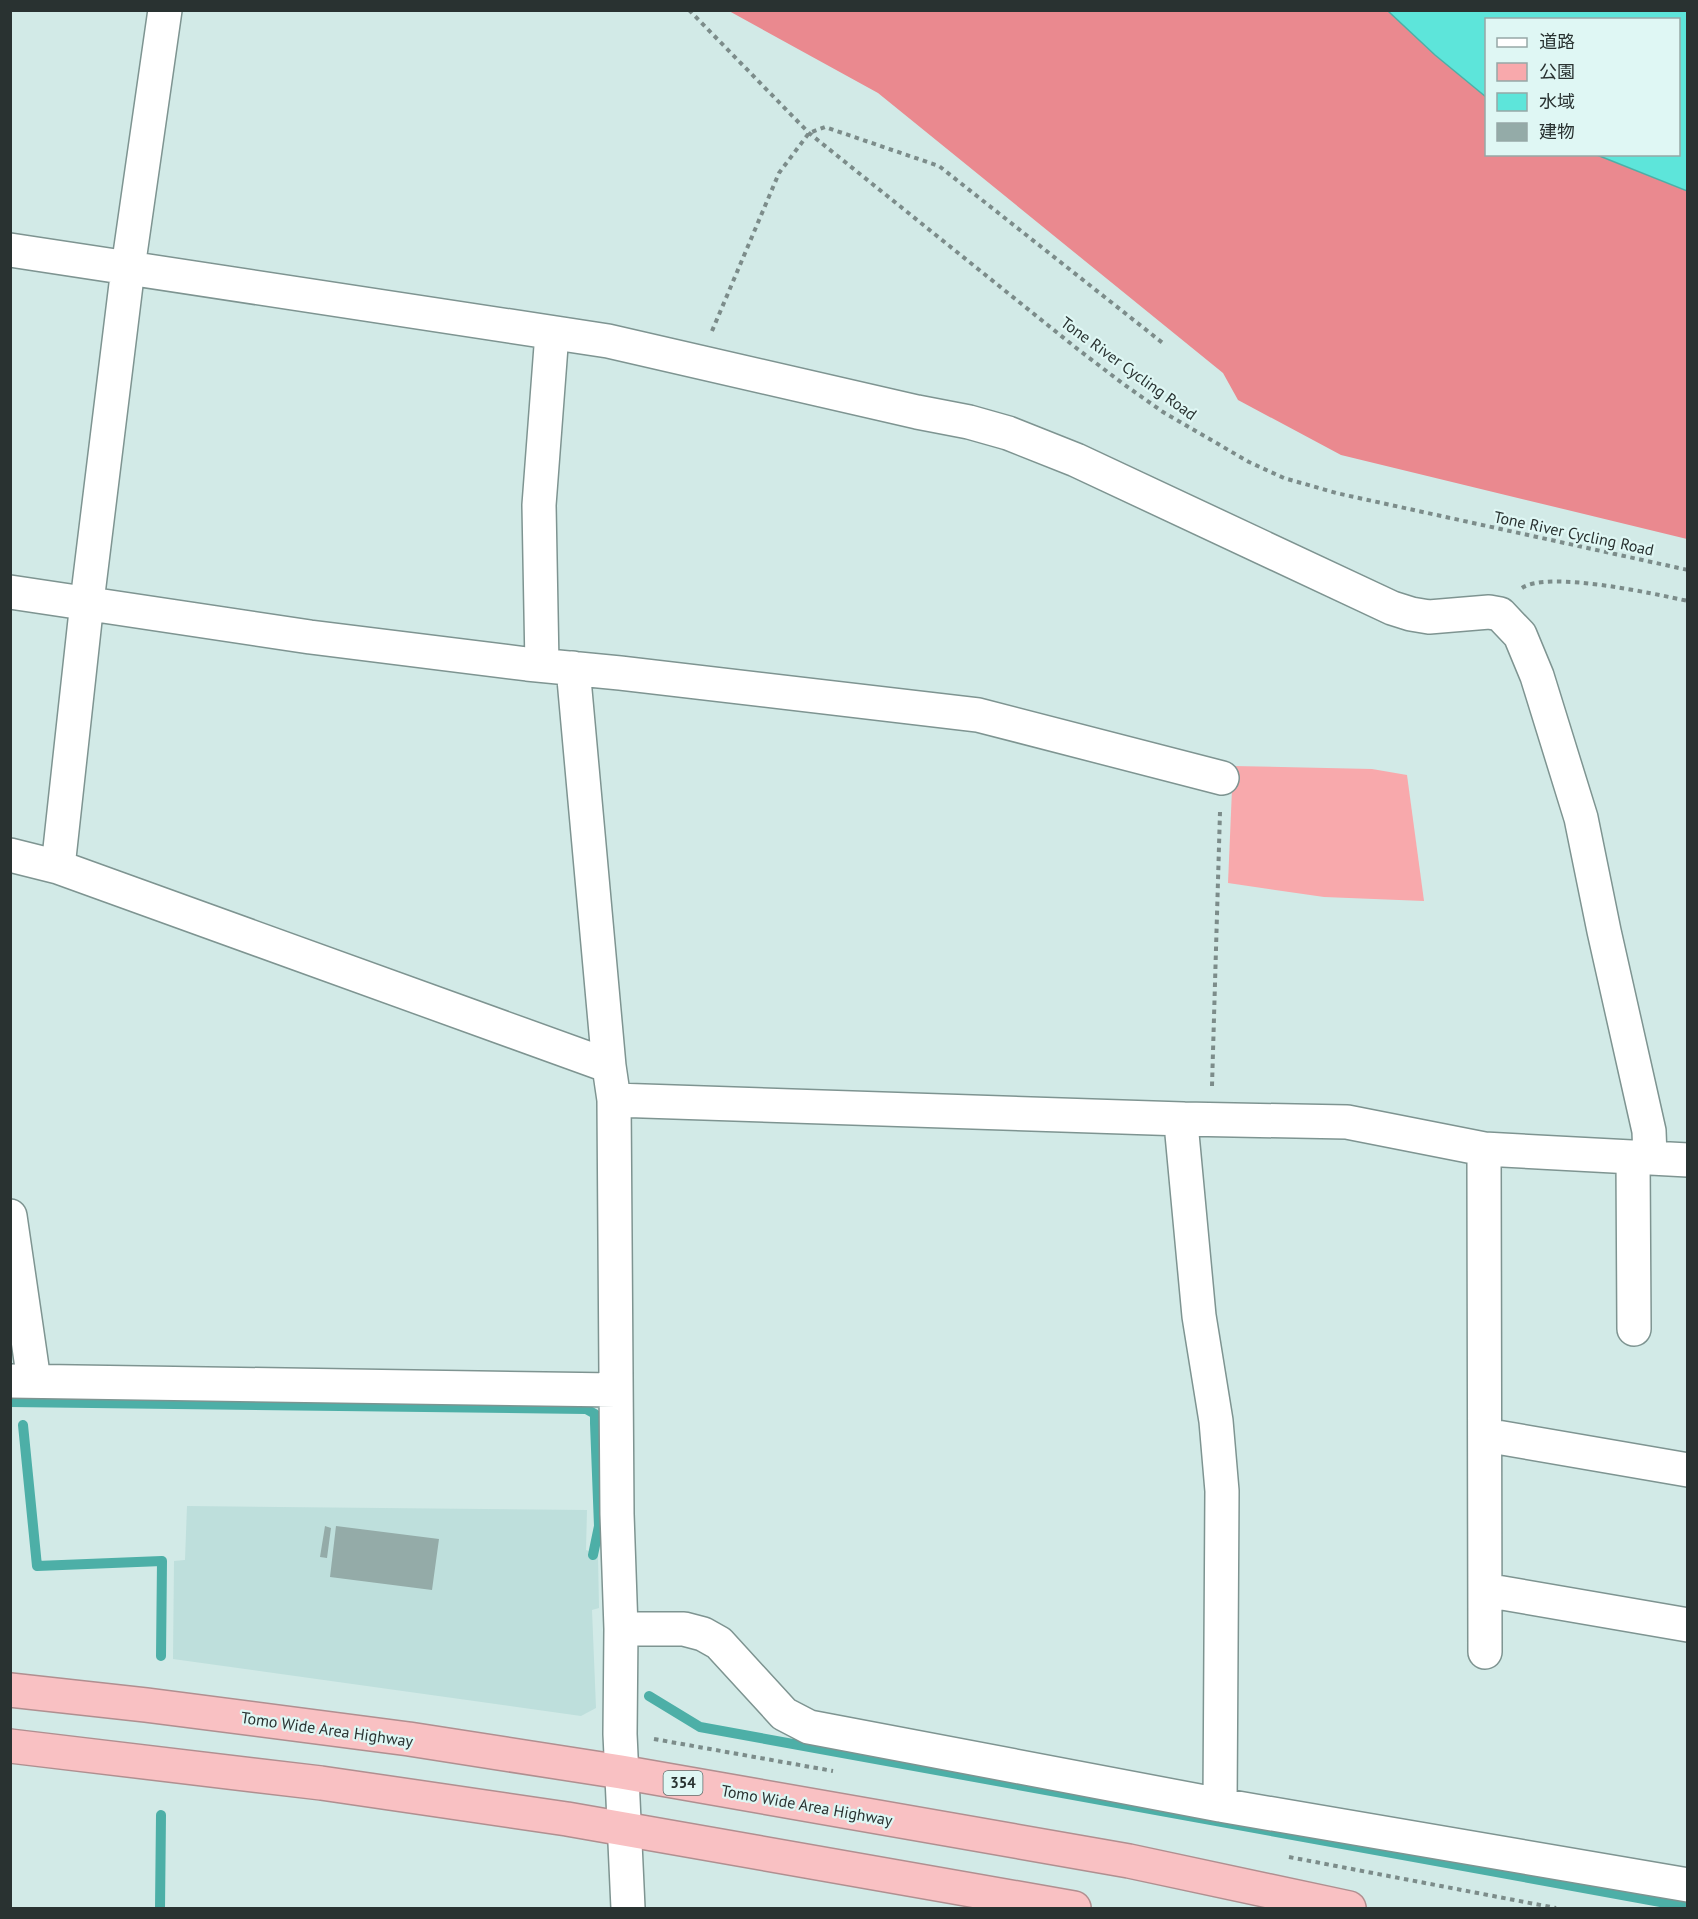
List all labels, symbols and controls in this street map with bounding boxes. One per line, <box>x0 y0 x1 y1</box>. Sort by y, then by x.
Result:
legend <box>1485 18 1680 156</box>
text: 道路 <box>1539 30 1575 53</box>
text: 公園 <box>1539 60 1575 83</box>
text: 水域 <box>1539 90 1575 113</box>
text: 建物 <box>1539 120 1575 143</box>
street label: Tone River Cycling Road <box>1057 312 1201 424</box>
street label: Tone River Cycling Road <box>1492 506 1656 560</box>
street label: Tomo Wide Area Highway <box>240 1707 415 1751</box>
road number: 354 <box>664 1771 702 1795</box>
street label: Tomo Wide Area Highway <box>720 1780 895 1830</box>

